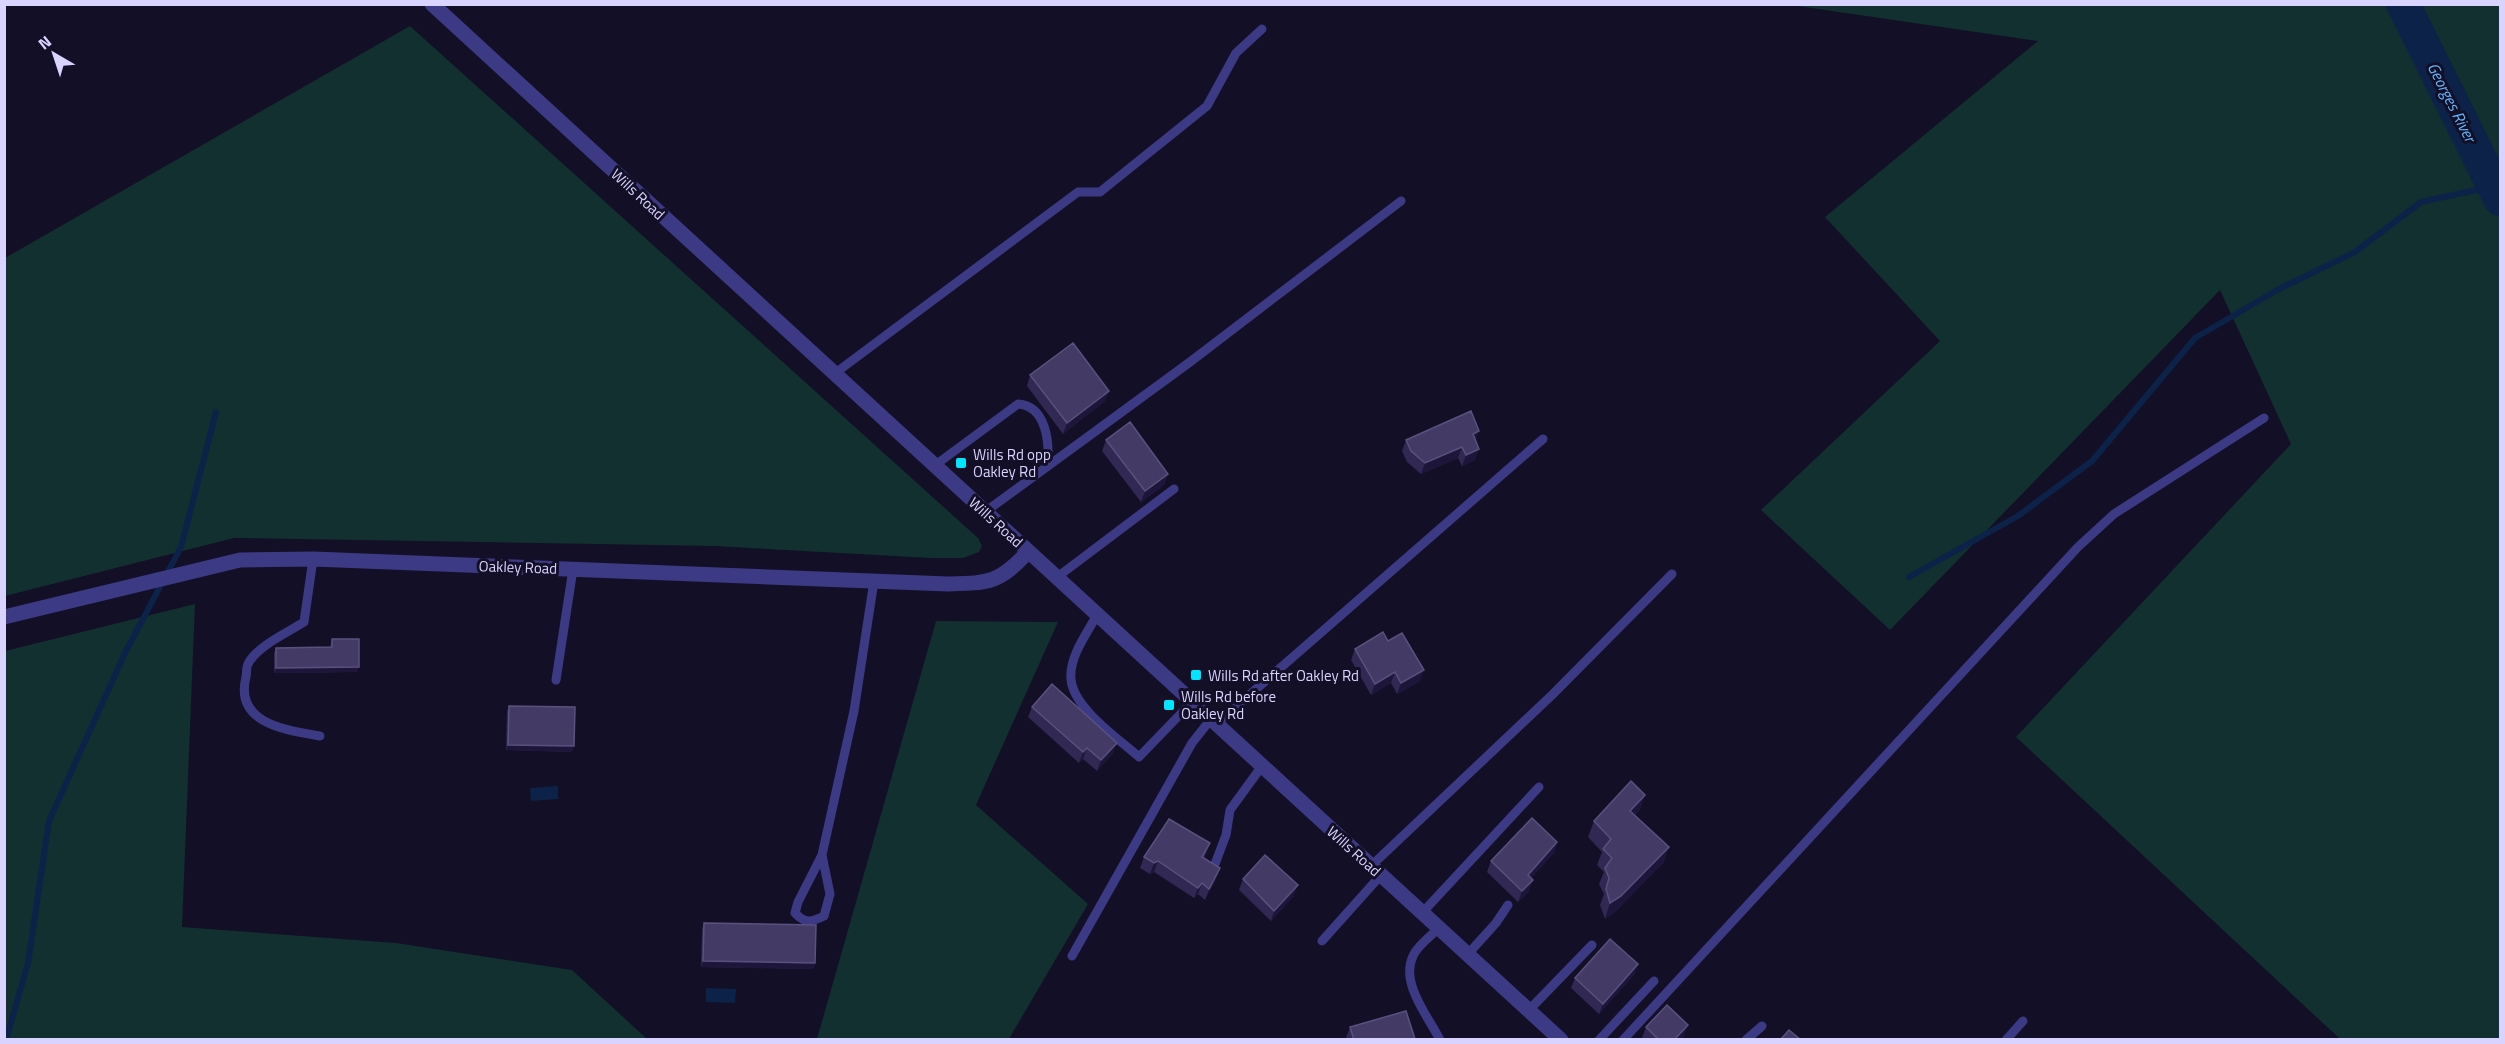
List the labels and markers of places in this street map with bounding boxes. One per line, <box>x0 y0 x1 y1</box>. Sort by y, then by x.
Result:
place label: Wills Rd opp Oakley Rd <box>973 443 1051 483</box>
marker: Wills Rd opp Oakley Rd <box>954 456 968 470</box>
place label: Wills Rd after Oakley Rd <box>1208 664 1359 687</box>
marker: Wills Rd after Oakley Rd <box>1189 668 1203 682</box>
place label: Wills Rd before Oakley Rd <box>1181 685 1276 725</box>
marker: Wills Rd before Oakley Rd <box>1162 698 1176 712</box>

